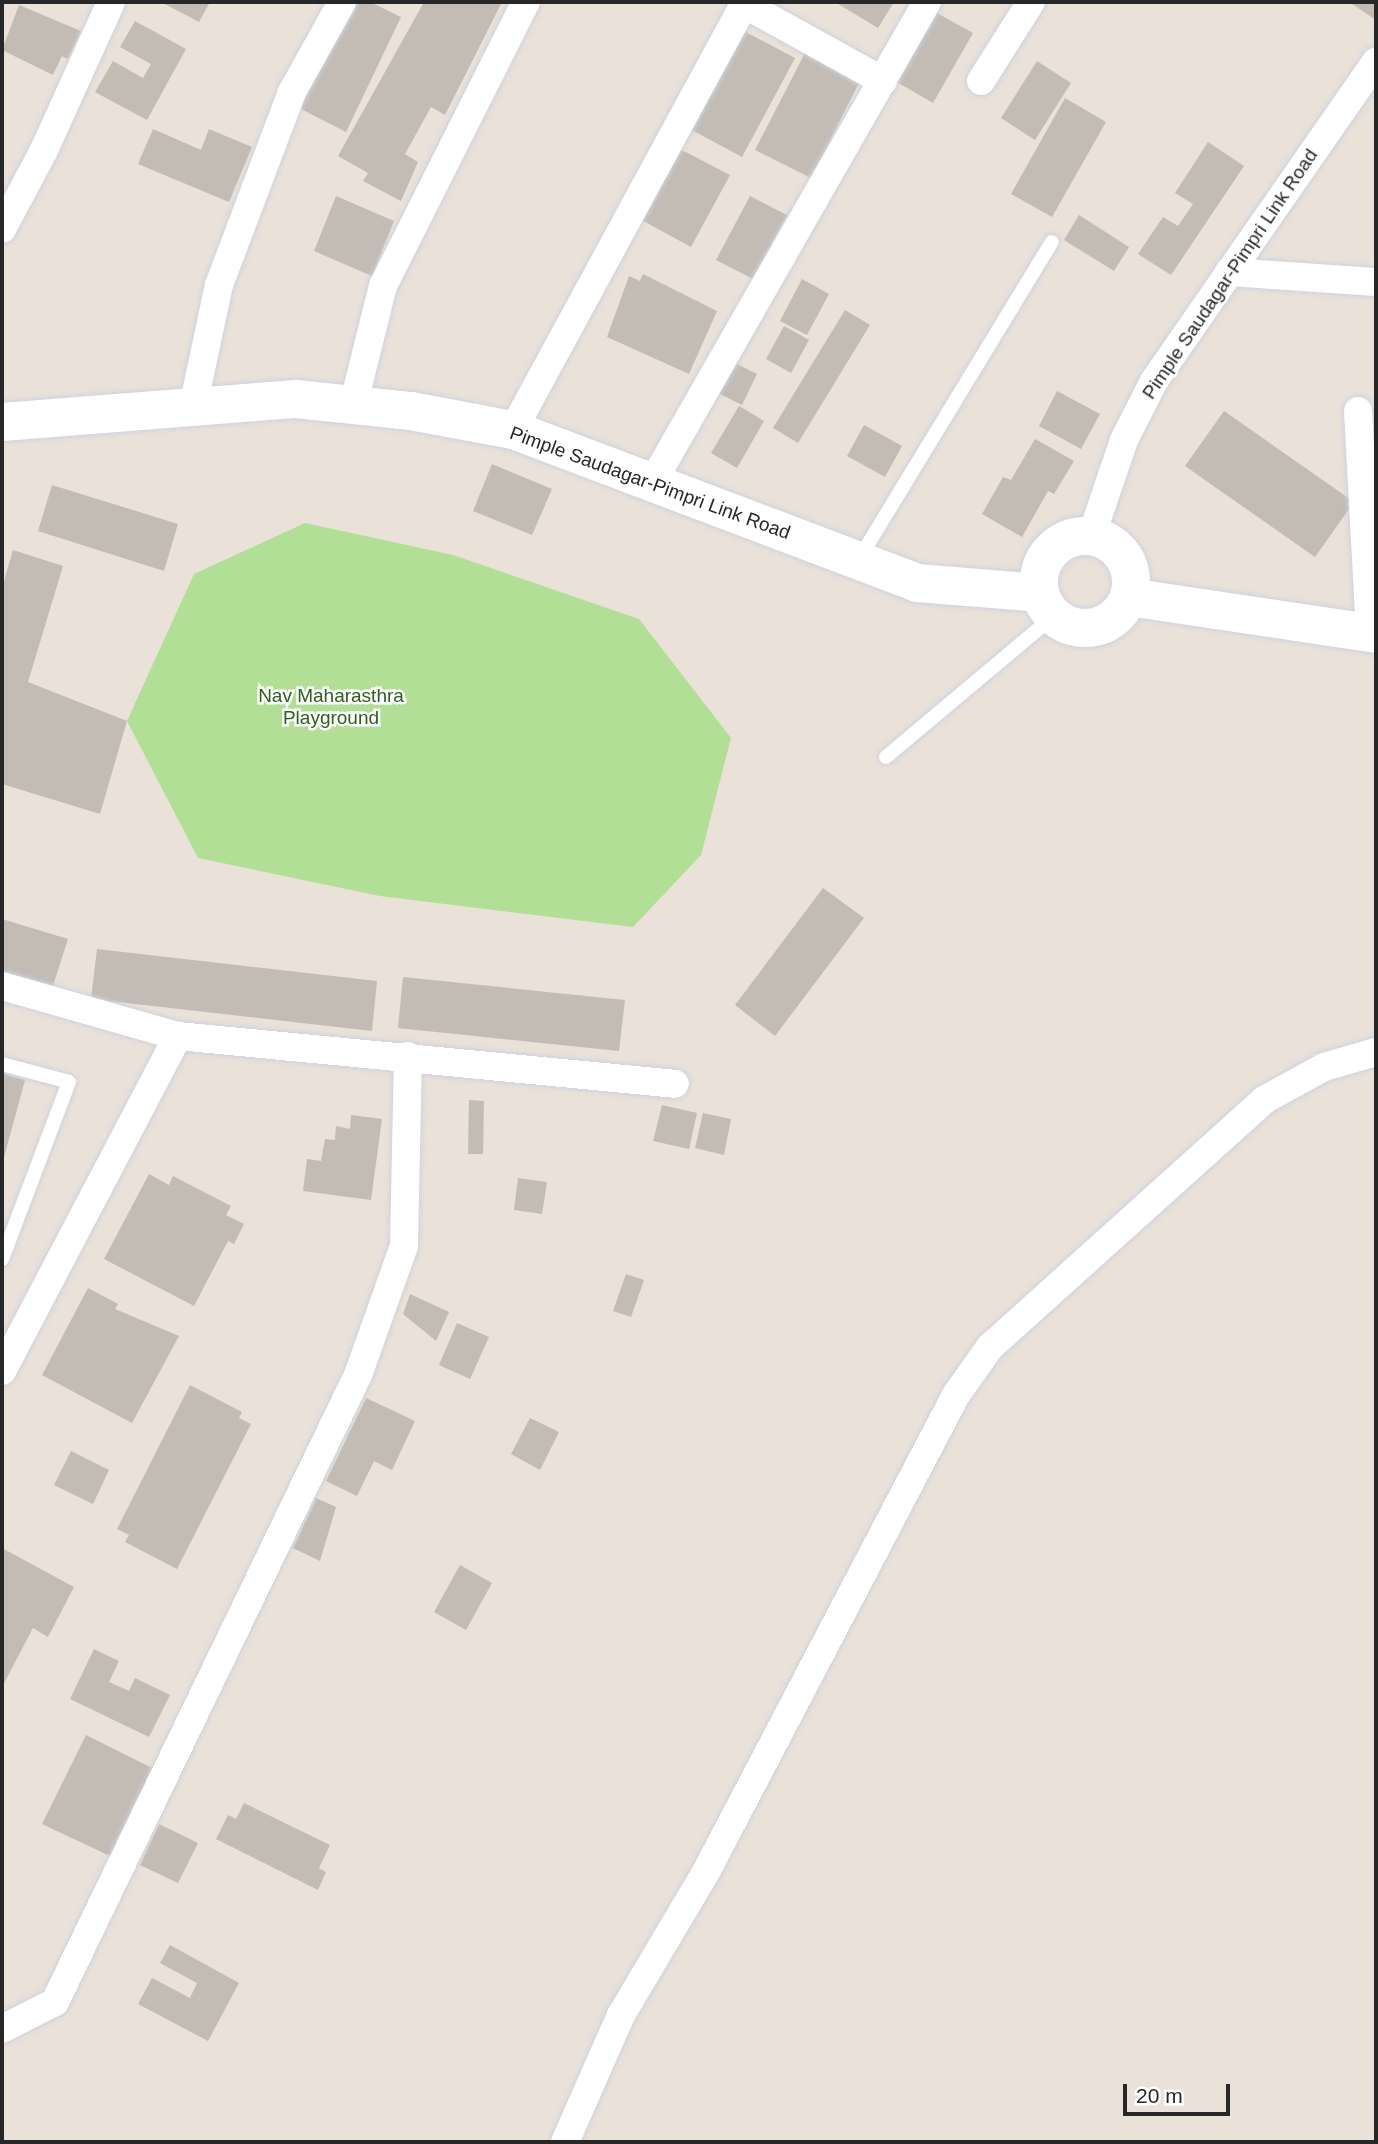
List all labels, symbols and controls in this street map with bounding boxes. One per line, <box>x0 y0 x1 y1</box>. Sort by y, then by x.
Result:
street label: Pimple Saudagar-Pimpri Link Road <box>1138 145 1322 403</box>
street label: Pimple Saudagar-Pimpri Link Road <box>507 422 793 544</box>
park label: Nav Maharasthra Playground <box>258 685 404 729</box>
scale bar <box>1126 2070 1233 2114</box>
text: 20 m <box>1136 2084 1183 2107</box>

